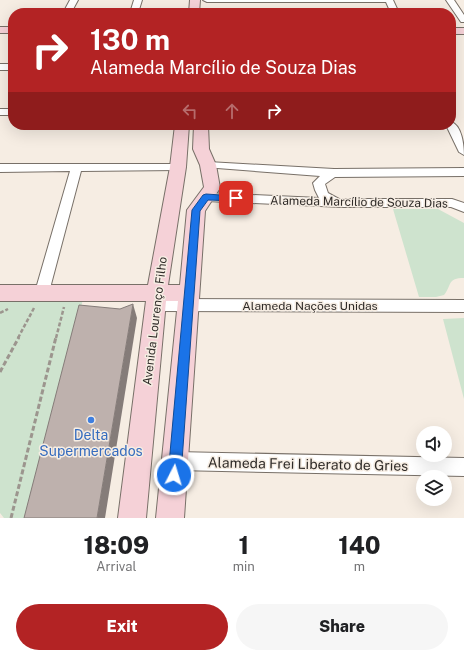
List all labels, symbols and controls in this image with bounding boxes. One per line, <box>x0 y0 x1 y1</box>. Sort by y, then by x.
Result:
text: 130 m <box>90 23 170 56</box>
icon: right <box>24 24 76 76</box>
text: Alameda Marcílio de Souza Dias <box>90 57 357 78</box>
icon: left <box>179 100 201 122</box>
icon: ahead <box>221 100 243 122</box>
icon: right <box>263 100 285 122</box>
pin <box>219 181 253 215</box>
icon: arrive <box>225 187 247 209</box>
street label: Alameda Marcílio de Souza Dias <box>270 193 448 211</box>
street label: Avenida Lourenço Filho <box>140 256 170 386</box>
street label: Alameda Nações Unidas <box>242 299 378 313</box>
marker: Delta Supermercados <box>86 415 96 425</box>
map controls <box>416 426 452 506</box>
button: sound <box>416 426 452 462</box>
place label: Delta Supermercados <box>39 427 143 459</box>
position arrow <box>153 454 195 496</box>
street label: Alameda Frei Liberato de Gries <box>208 454 408 474</box>
button: layers <box>416 470 452 506</box>
text: 18:09 <box>83 531 149 559</box>
text: 1 <box>238 531 249 559</box>
text: 140 <box>338 531 381 559</box>
text: Arrival <box>96 559 136 574</box>
text: min <box>233 559 255 574</box>
text: m <box>354 559 365 574</box>
button: Exit <box>16 604 228 650</box>
button: Share <box>236 604 448 650</box>

